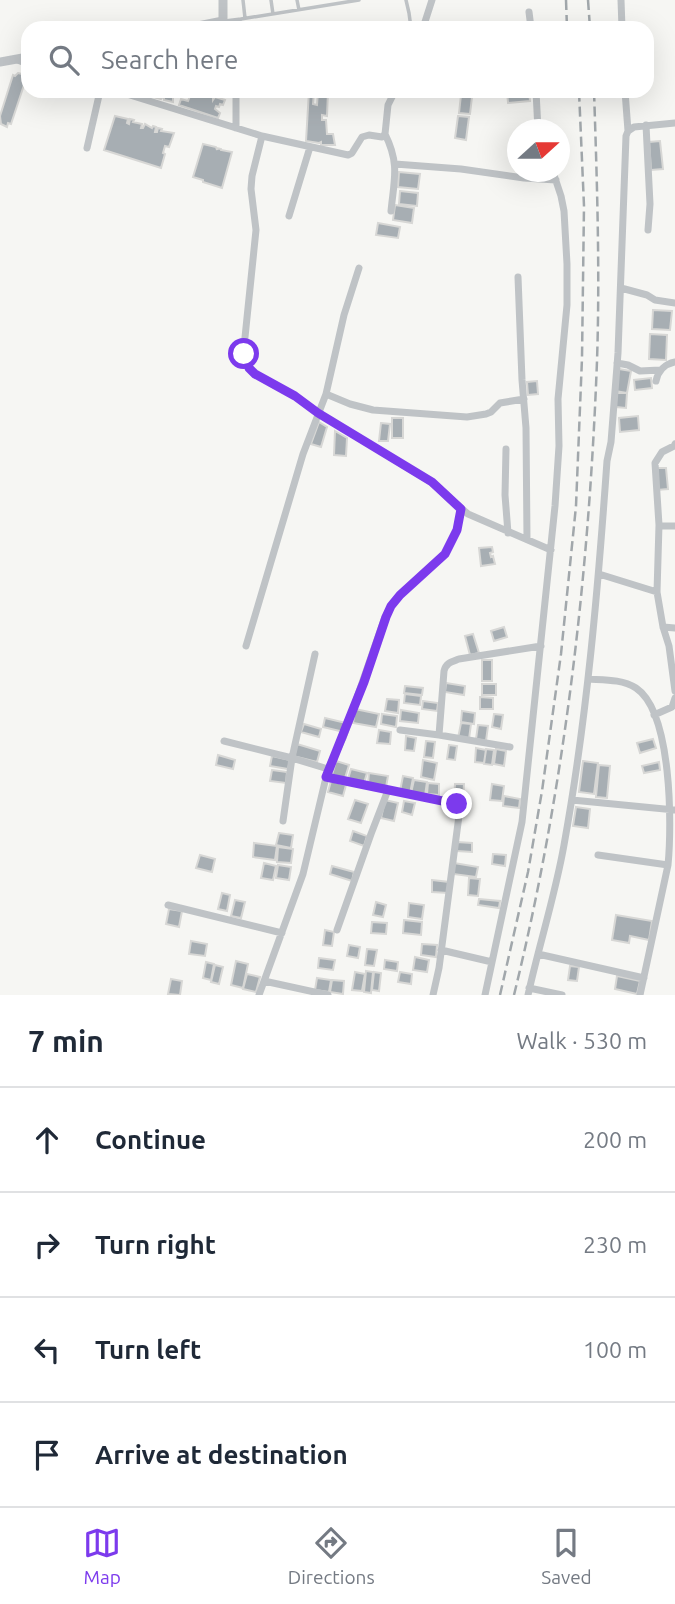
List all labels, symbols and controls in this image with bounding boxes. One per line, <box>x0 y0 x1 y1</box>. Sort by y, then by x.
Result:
search box <box>21 21 654 98</box>
icon: search <box>45 41 83 79</box>
text: Search here <box>101 45 238 74</box>
north arrow <box>507 119 570 182</box>
route start <box>228 338 259 369</box>
route end <box>441 788 472 819</box>
text: 7 min <box>28 1024 104 1058</box>
text: Walk · 530 m <box>516 1028 647 1053</box>
icon: ahead <box>28 1121 66 1159</box>
text: Continue <box>95 1125 206 1154</box>
text: 200 m <box>583 1127 647 1152</box>
icon: right <box>28 1226 66 1264</box>
text: Turn right <box>95 1230 216 1259</box>
text: 230 m <box>583 1232 647 1257</box>
icon: left <box>28 1331 66 1369</box>
text: Turn left <box>95 1335 201 1364</box>
text: 100 m <box>583 1337 647 1362</box>
icon: arrive <box>28 1436 66 1474</box>
text: Arrive at destination <box>95 1440 348 1469</box>
tab: Map <box>83 1524 121 1588</box>
tab: Directions <box>288 1524 375 1588</box>
tab: Saved <box>541 1524 592 1588</box>

